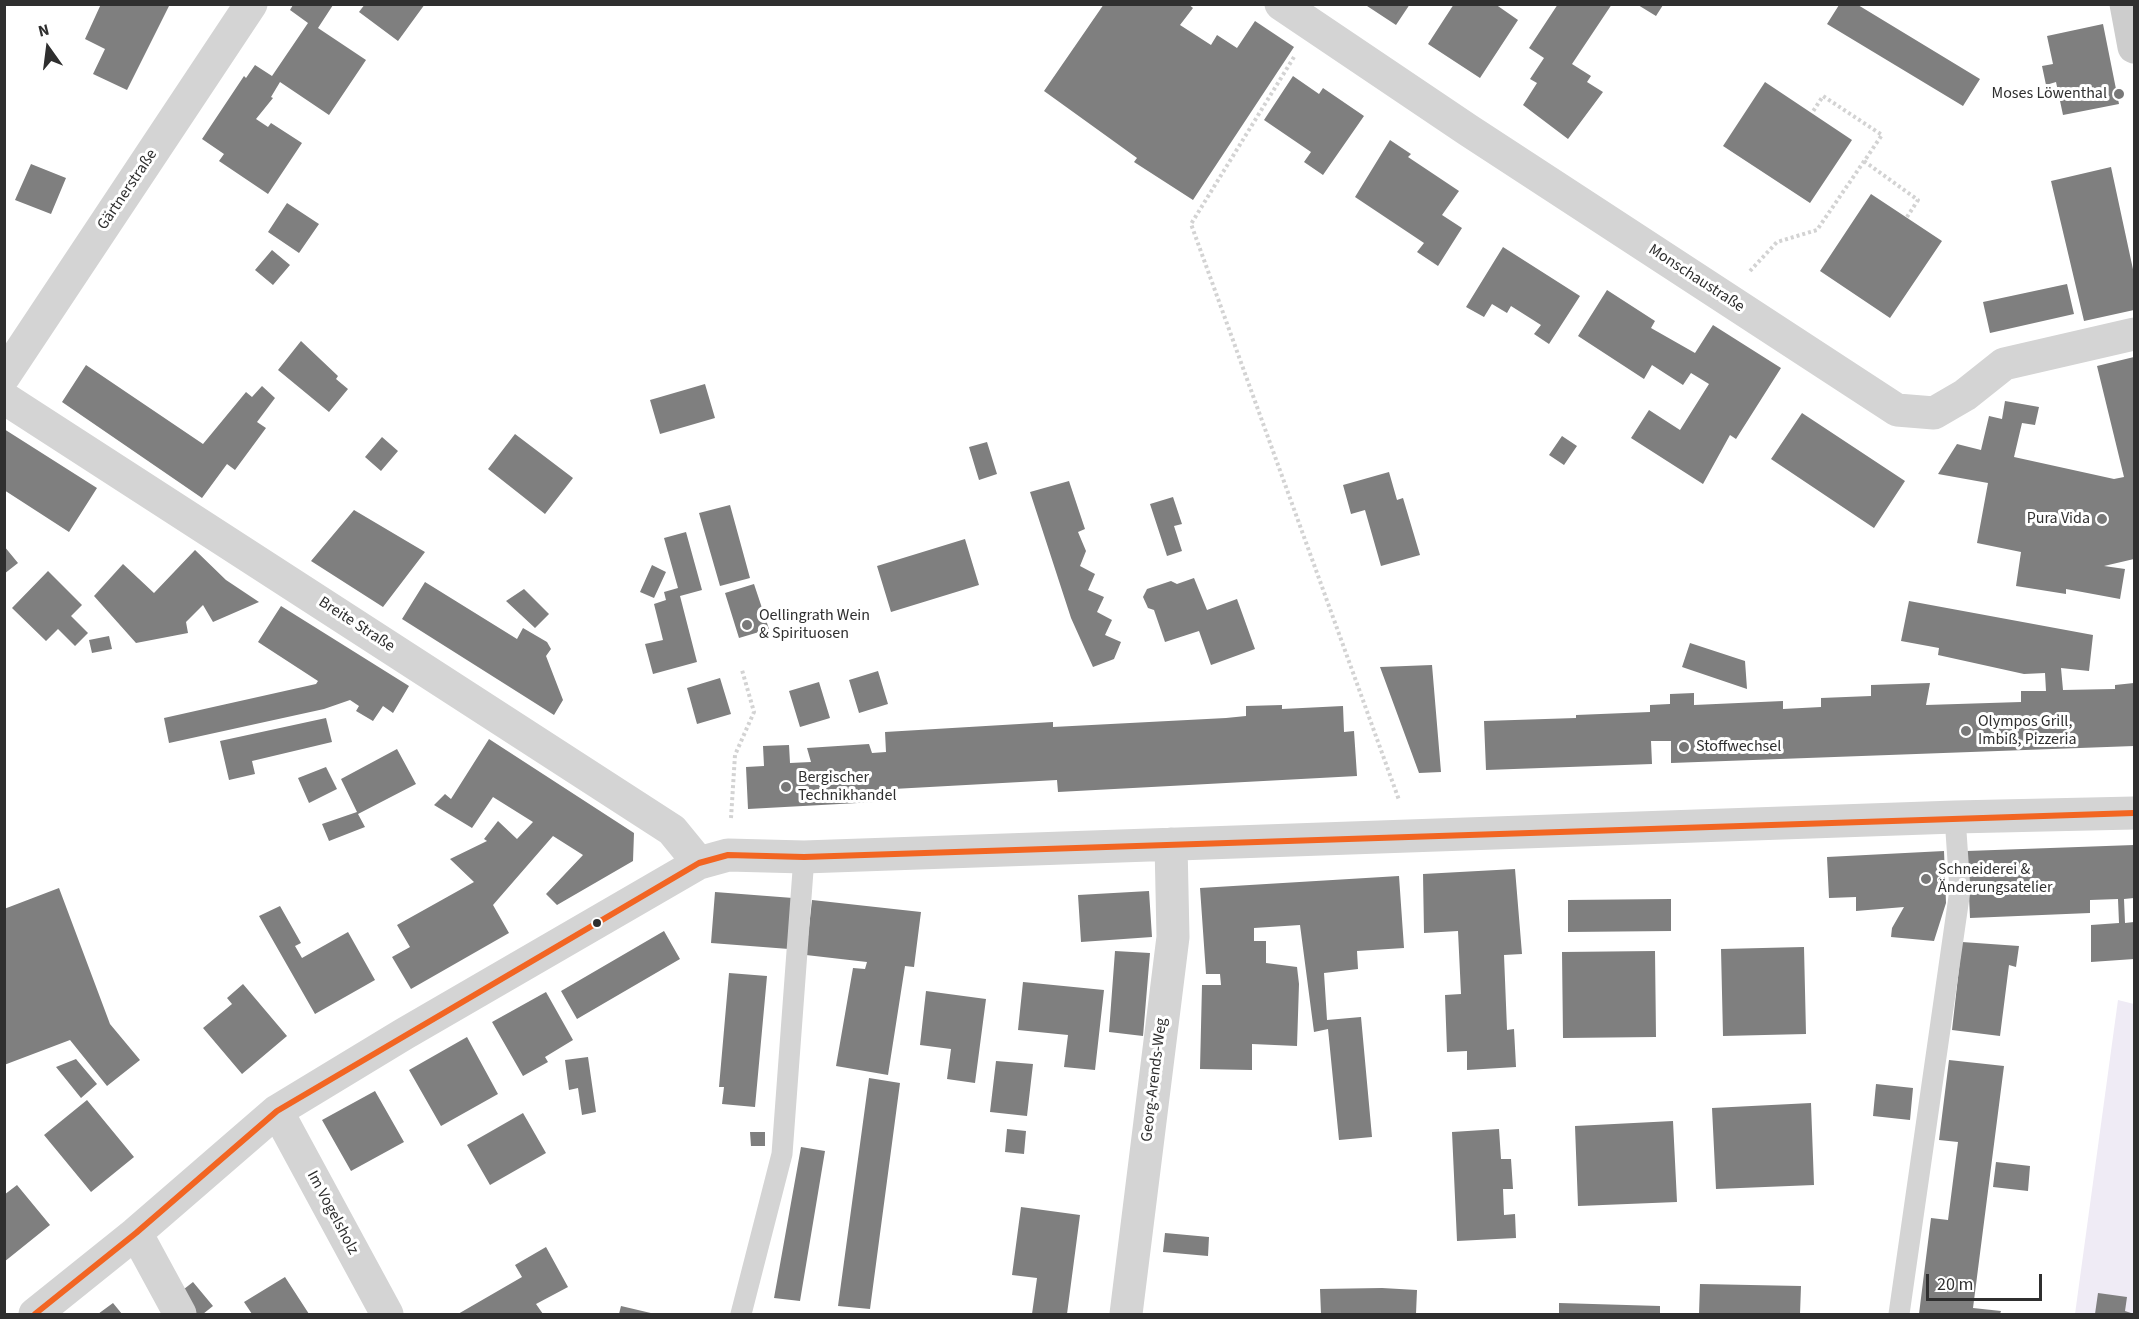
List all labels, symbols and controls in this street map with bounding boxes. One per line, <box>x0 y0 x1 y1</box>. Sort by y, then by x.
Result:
north arrow <box>18 18 78 78</box>
text: N <box>36 19 51 42</box>
place label: Moses Löwenthal <box>1992 84 2107 104</box>
marker: Moses Löwenthal <box>2112 87 2126 101</box>
street label: Gärtnerstraße <box>94 146 162 234</box>
street label: Monschaustraße <box>1644 241 1748 317</box>
place label: Pura Vida <box>2027 509 2090 529</box>
marker: Pura Vida <box>2095 512 2109 526</box>
street label: Breite Straße <box>314 593 398 657</box>
place label: Oellingrath Wein & Spirituosen <box>759 606 870 644</box>
marker: Oellingrath Wein & Spirituosen <box>740 618 754 632</box>
place label: Olympos Grill, Imbiß, Pizzeria <box>1978 712 2077 750</box>
marker: Olympos Grill, Imbiß, Pizzeria <box>1959 724 1973 738</box>
place label: Stoffwechsel <box>1696 737 1781 757</box>
marker: Stoffwechsel <box>1677 740 1691 754</box>
place label: Bergischer Technikhandel <box>798 768 896 806</box>
marker: Bergischer Technikhandel <box>779 780 793 794</box>
place label: Schneiderei & Änderungsatelier <box>1938 860 2053 898</box>
marker: Schneiderei & Änderungsatelier <box>1919 872 1933 886</box>
unlabelled marker <box>591 917 603 929</box>
street label: Georg-Arends-Weg <box>1138 1017 1172 1143</box>
street label: Im Vogelsholz <box>302 1168 362 1258</box>
scale bar <box>1929 1262 2044 1300</box>
text: 20 m <box>1937 1272 1973 1297</box>

